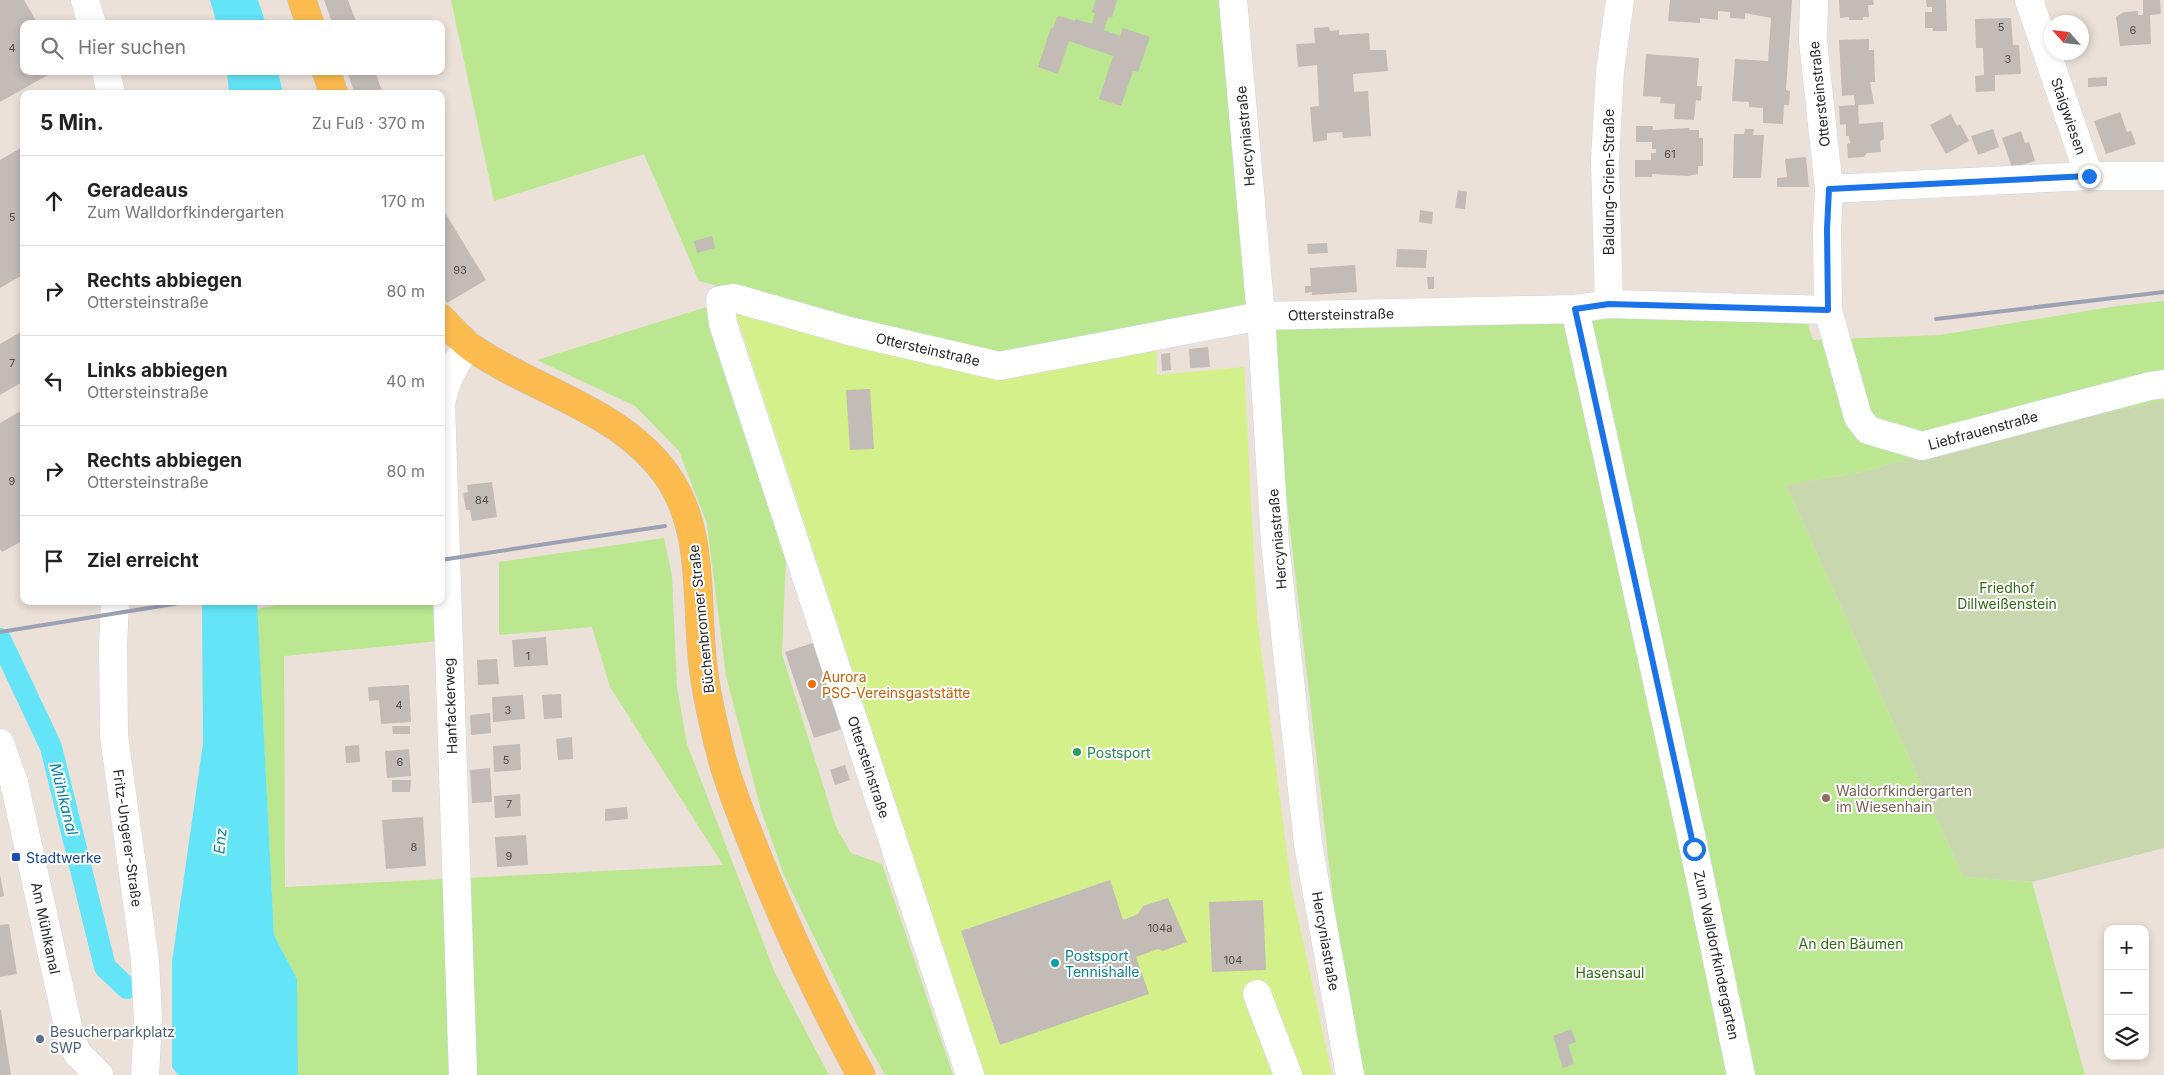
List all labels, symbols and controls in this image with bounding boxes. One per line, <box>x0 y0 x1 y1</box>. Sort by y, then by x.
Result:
north arrow <box>2044 15 2089 60</box>
search box <box>20 20 445 75</box>
house number: 5 <box>1998 20 2005 34</box>
house number: 6 <box>2130 23 2137 37</box>
icon: search <box>38 34 66 62</box>
text: Hier suchen <box>78 36 186 59</box>
street label: Ottersteinstraße <box>1805 40 1833 148</box>
house number: 4 <box>8 41 16 55</box>
house number: 3 <box>2005 52 2012 66</box>
street label: Staigwiesen <box>2048 75 2090 157</box>
street label: Hercyniastraße <box>1232 85 1258 187</box>
street label: Baldung-Grien-Straße <box>1600 109 1617 255</box>
text: 5 Min. <box>40 110 104 135</box>
text: Zu Fuß · 370 m <box>312 113 425 133</box>
house number: 61 <box>1664 147 1676 161</box>
route end <box>2078 165 2101 188</box>
text: Geradeaus <box>87 179 188 202</box>
icon: ahead <box>40 187 68 215</box>
text: 170 m <box>381 191 425 211</box>
text: Zum Walldorfkindergarten <box>87 202 284 222</box>
house number: 5 <box>9 210 16 224</box>
house number: 93 <box>453 263 467 277</box>
text: Rechts abbiegen <box>87 269 242 292</box>
icon: right <box>40 277 68 305</box>
text: 80 m <box>386 281 425 301</box>
text: Ottersteinstraße <box>87 292 209 312</box>
street label: Ottersteinstraße <box>1288 305 1394 323</box>
street label: Ottersteinstraße <box>874 329 982 369</box>
house number: 7 <box>9 356 15 370</box>
text: Links abbiegen <box>87 359 228 382</box>
icon: left <box>40 367 68 395</box>
text: 40 m <box>386 371 425 391</box>
text: Ottersteinstraße <box>87 382 209 402</box>
street label: Liebfrauenstraße <box>1926 407 2040 453</box>
text: Rechts abbiegen <box>87 449 242 472</box>
icon: right <box>40 457 68 485</box>
text: 80 m <box>386 461 425 481</box>
text: Ottersteinstraße <box>87 472 209 492</box>
house number: 9 <box>9 474 16 488</box>
street label: Hercyniastraße <box>1264 488 1290 590</box>
house number: 84 <box>475 493 489 507</box>
street label: Büchenbronner Straße <box>685 544 717 694</box>
icon: arrive <box>40 547 68 575</box>
text: Ziel erreicht <box>87 549 199 572</box>
park label: Friedhof Dillweißenstein <box>1957 579 2057 612</box>
house number: 1 <box>526 649 530 663</box>
street label: Hanfackerweg <box>440 658 460 754</box>
place label: Aurora PSG-Vereinsgaststätte <box>822 668 970 701</box>
marker: Aurora PSG-Vereinsgaststätte <box>806 678 818 690</box>
house number: 4 <box>395 698 403 712</box>
house number: 3 <box>505 703 512 717</box>
street label: Ottersteinstraße <box>844 714 894 820</box>
place label: Postsport <box>1087 744 1151 761</box>
marker: Postsport <box>1071 746 1083 758</box>
house number: 5 <box>503 753 510 767</box>
house number: 6 <box>397 755 404 769</box>
water label: Mühlkanal <box>46 761 82 837</box>
street label: Fritz-Ungerer-Straße <box>110 768 146 908</box>
place label: Waldorfkindergarten im Wiesenhain <box>1836 782 1972 815</box>
marker: Waldorfkindergarten im Wiesenhain <box>1820 792 1832 804</box>
house number: 7 <box>506 797 512 811</box>
water label: Enz <box>209 827 231 855</box>
route start <box>1683 838 1706 861</box>
house number: 8 <box>411 840 418 854</box>
place label: Stadtwerke <box>26 849 101 866</box>
house number: 9 <box>506 849 513 863</box>
marker: Stadtwerke <box>10 851 22 863</box>
street label: Zum Walldorfkindergarten <box>1691 869 1743 1041</box>
street label: Am Mühlkanal <box>28 880 64 976</box>
street label: Hercyniastraße <box>1309 890 1343 992</box>
house number: 104a <box>1148 921 1172 935</box>
map controls <box>2104 925 2149 1060</box>
button: + <box>2104 925 2149 970</box>
park label: An den Bäumen <box>1799 935 1903 952</box>
place label: Postsport Tennishalle <box>1065 947 1140 980</box>
house number: 104 <box>1224 953 1242 967</box>
marker: Postsport Tennishalle <box>1049 957 1061 969</box>
park label: Hasensaul <box>1575 964 1645 981</box>
button: − <box>2104 970 2149 1015</box>
button: layers <box>2104 1015 2149 1060</box>
place label: Besucherparkplatz SWP <box>50 1023 175 1056</box>
marker: Besucherparkplatz SWP <box>34 1033 46 1045</box>

